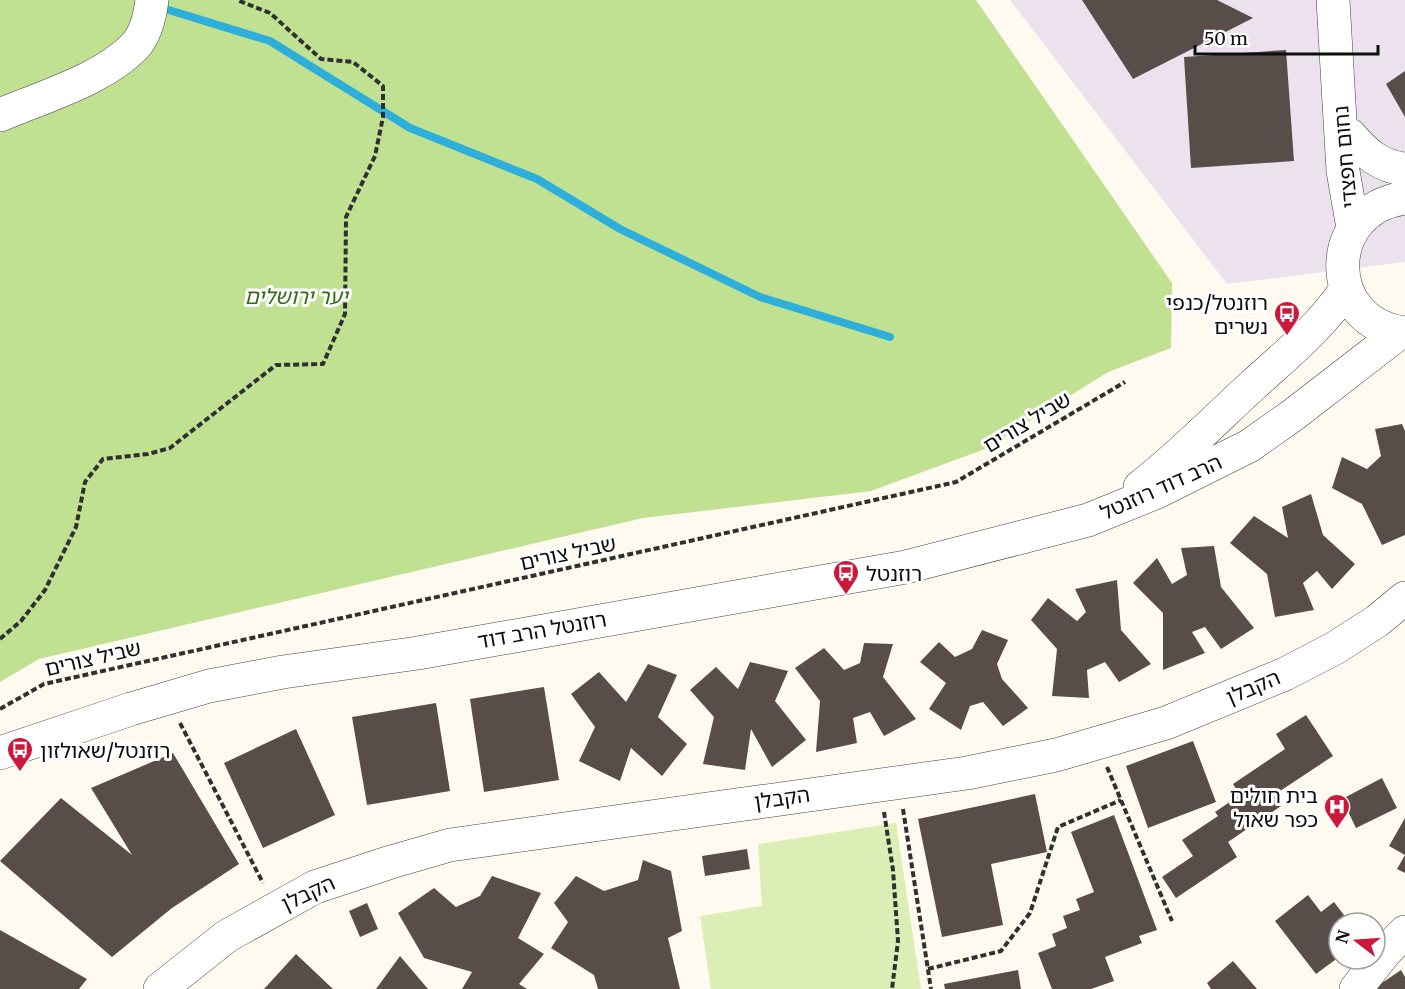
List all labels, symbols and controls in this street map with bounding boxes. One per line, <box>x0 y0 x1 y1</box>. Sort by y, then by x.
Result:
scale bar <box>1195 18 1378 56</box>
text: 50 m <box>1204 27 1248 50</box>
street label: נחום חפצדי <box>1327 105 1363 209</box>
park label: יער ירושלים <box>244 283 350 310</box>
place label: רוזנטל/כנפי נשרים <box>1166 289 1268 340</box>
bus stop icon: רוזנטל/כנפי נשרים <box>1272 299 1302 337</box>
street label: שביל צורים <box>978 385 1076 459</box>
street label: הרב דוד רוזנטל <box>1096 448 1226 526</box>
street label: שביל צורים <box>517 530 619 576</box>
bus stop icon: רוזנטל <box>831 558 861 596</box>
place label: רוזנטל <box>866 560 922 587</box>
street label: רוזנטל הרב דוד <box>475 605 609 655</box>
street label: שביל צורים <box>42 634 144 682</box>
street label: הקבלן <box>1222 664 1284 710</box>
bus stop icon: רוזנטל/שאולזון <box>5 735 35 773</box>
place label: רוזנטל/שאולזון <box>40 737 170 764</box>
street label: הקבלן <box>752 781 812 815</box>
place label: בית חולים כפר שאול <box>1230 782 1318 833</box>
hospital icon: בית חולים כפר שאול <box>1322 792 1352 830</box>
street label: הקבלן <box>277 869 339 917</box>
north arrow <box>1327 911 1387 971</box>
text: N <box>1331 927 1354 946</box>

